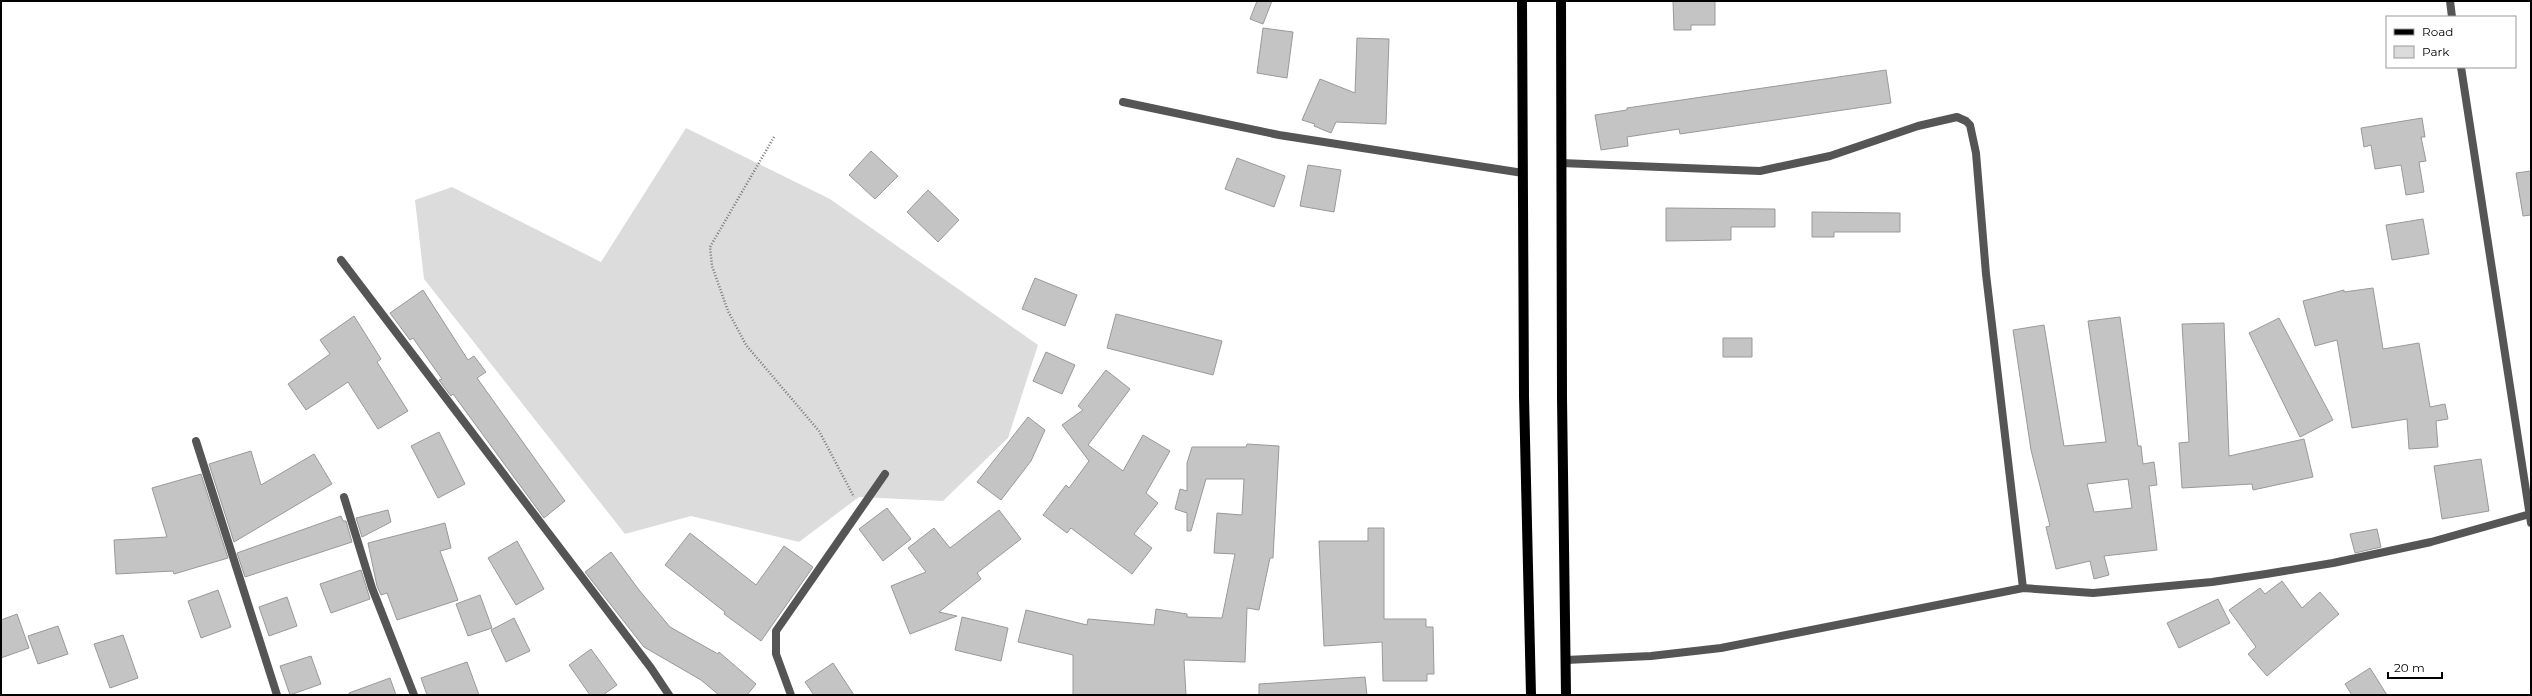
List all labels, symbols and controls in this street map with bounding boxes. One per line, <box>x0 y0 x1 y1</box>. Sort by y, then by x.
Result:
legend <box>2386 16 2516 68</box>
text: Road <box>2422 24 2453 39</box>
text: Park <box>2422 44 2450 59</box>
scale bar <box>2388 654 2442 680</box>
text: 20 m <box>2394 660 2425 675</box>

